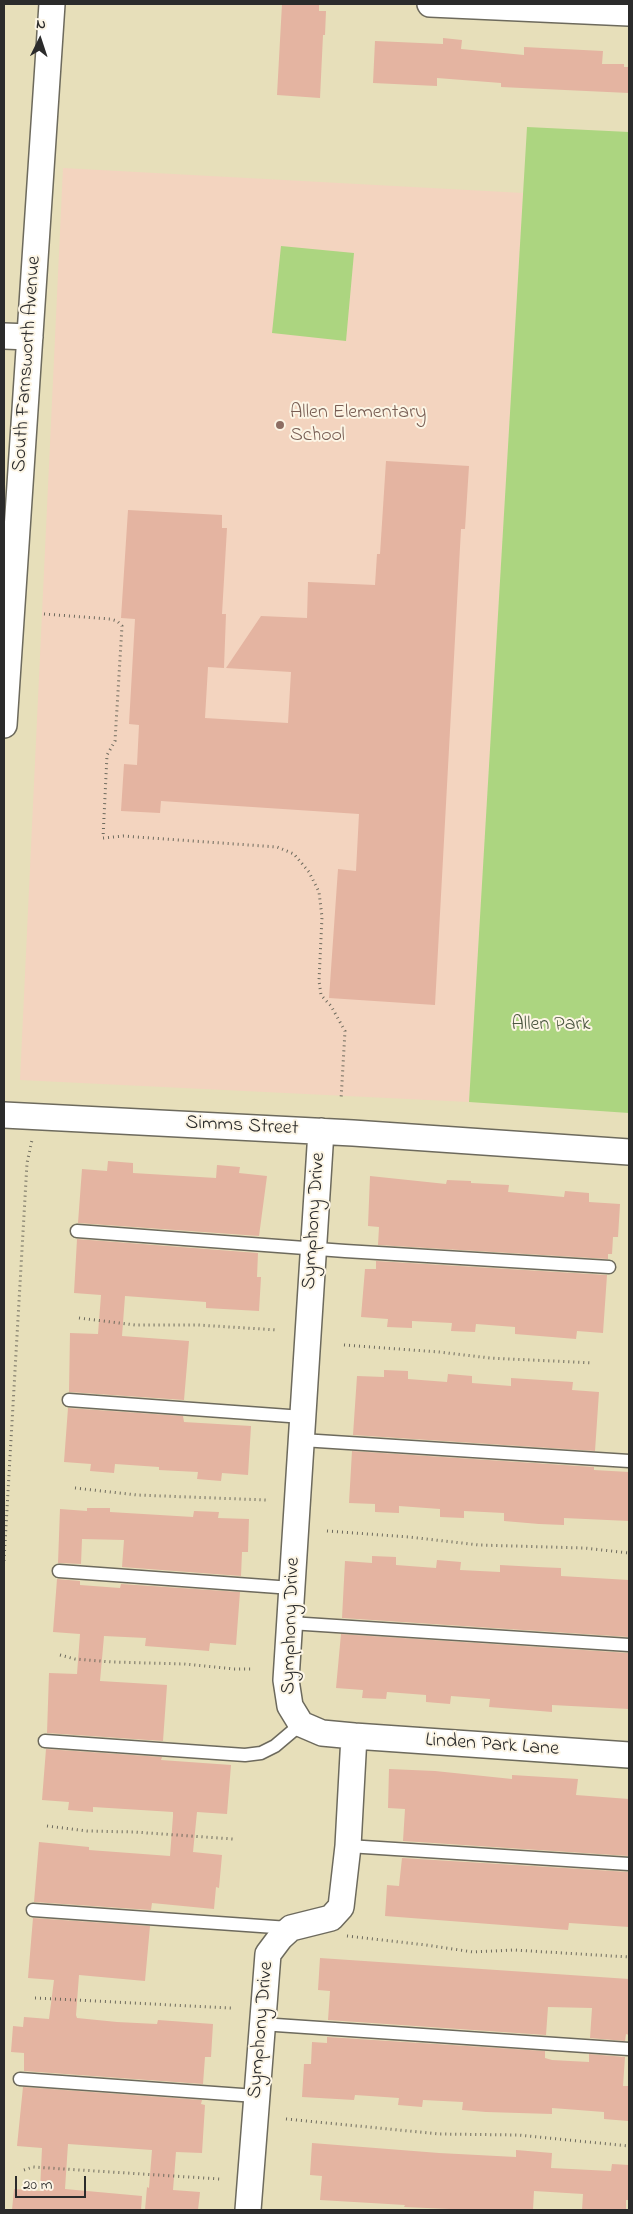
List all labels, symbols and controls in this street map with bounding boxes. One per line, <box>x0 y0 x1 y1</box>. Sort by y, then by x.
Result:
text: N <box>36 14 47 35</box>
north arrow <box>15 15 65 65</box>
street label: South Farnsworth Avenue <box>8 255 48 473</box>
place label: Allen Elementary School <box>290 402 426 449</box>
marker: Allen Elementary School <box>274 419 286 431</box>
park label: Allen Park <box>512 1014 590 1038</box>
street label: Simms Street <box>185 1112 299 1142</box>
street label: Symphony Drive <box>298 1152 332 1290</box>
street label: Symphony Drive <box>278 1557 306 1695</box>
street label: Linden Park Lane <box>424 1729 560 1763</box>
street label: Symphony Drive <box>244 1961 280 2099</box>
scale bar <box>18 2166 89 2198</box>
text: 20 m <box>23 2174 52 2196</box>

